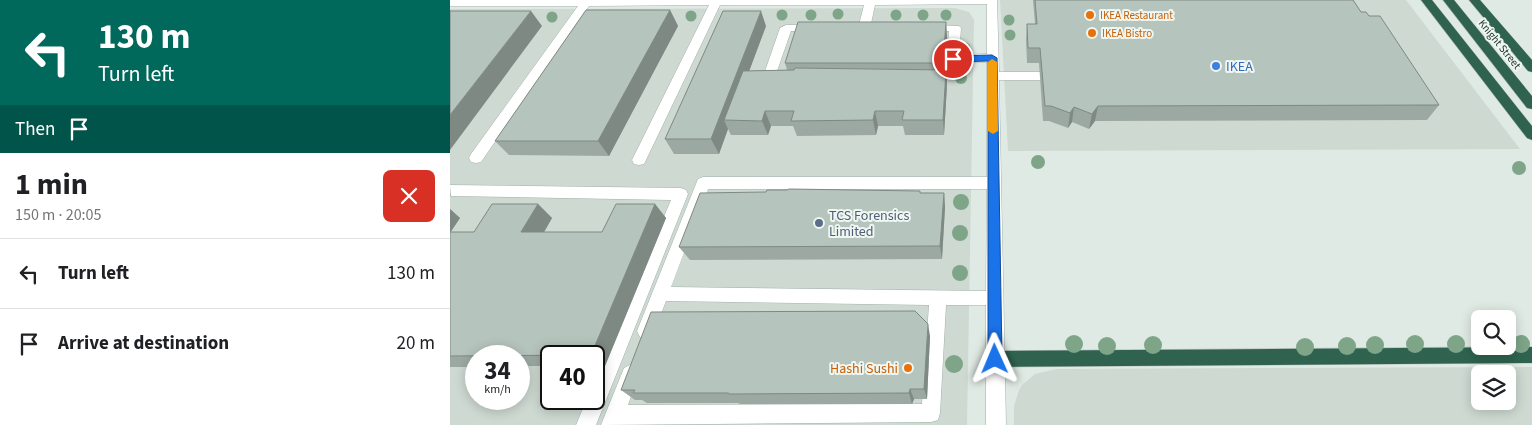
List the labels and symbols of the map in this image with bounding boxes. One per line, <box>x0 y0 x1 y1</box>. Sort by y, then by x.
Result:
place label: IKEA Restaurant <box>1100 8 1173 23</box>
marker: IKEA Restaurant <box>1084 9 1096 21</box>
street label: Knight Street <box>1475 16 1525 73</box>
place label: IKEA Bistro <box>1102 26 1152 41</box>
marker: IKEA Bistro <box>1086 27 1098 39</box>
pin <box>932 38 974 80</box>
place label: IKEA <box>1226 57 1253 77</box>
marker: IKEA <box>1210 60 1222 72</box>
place label: TCS Forensics Limited <box>829 206 909 242</box>
marker: TCS Forensics Limited <box>813 217 825 229</box>
position arrow <box>968 332 1020 384</box>
speed limit sign: 40 <box>540 345 605 410</box>
place label: Hashi Sushi <box>830 359 898 379</box>
marker: Hashi Sushi <box>902 362 914 374</box>

